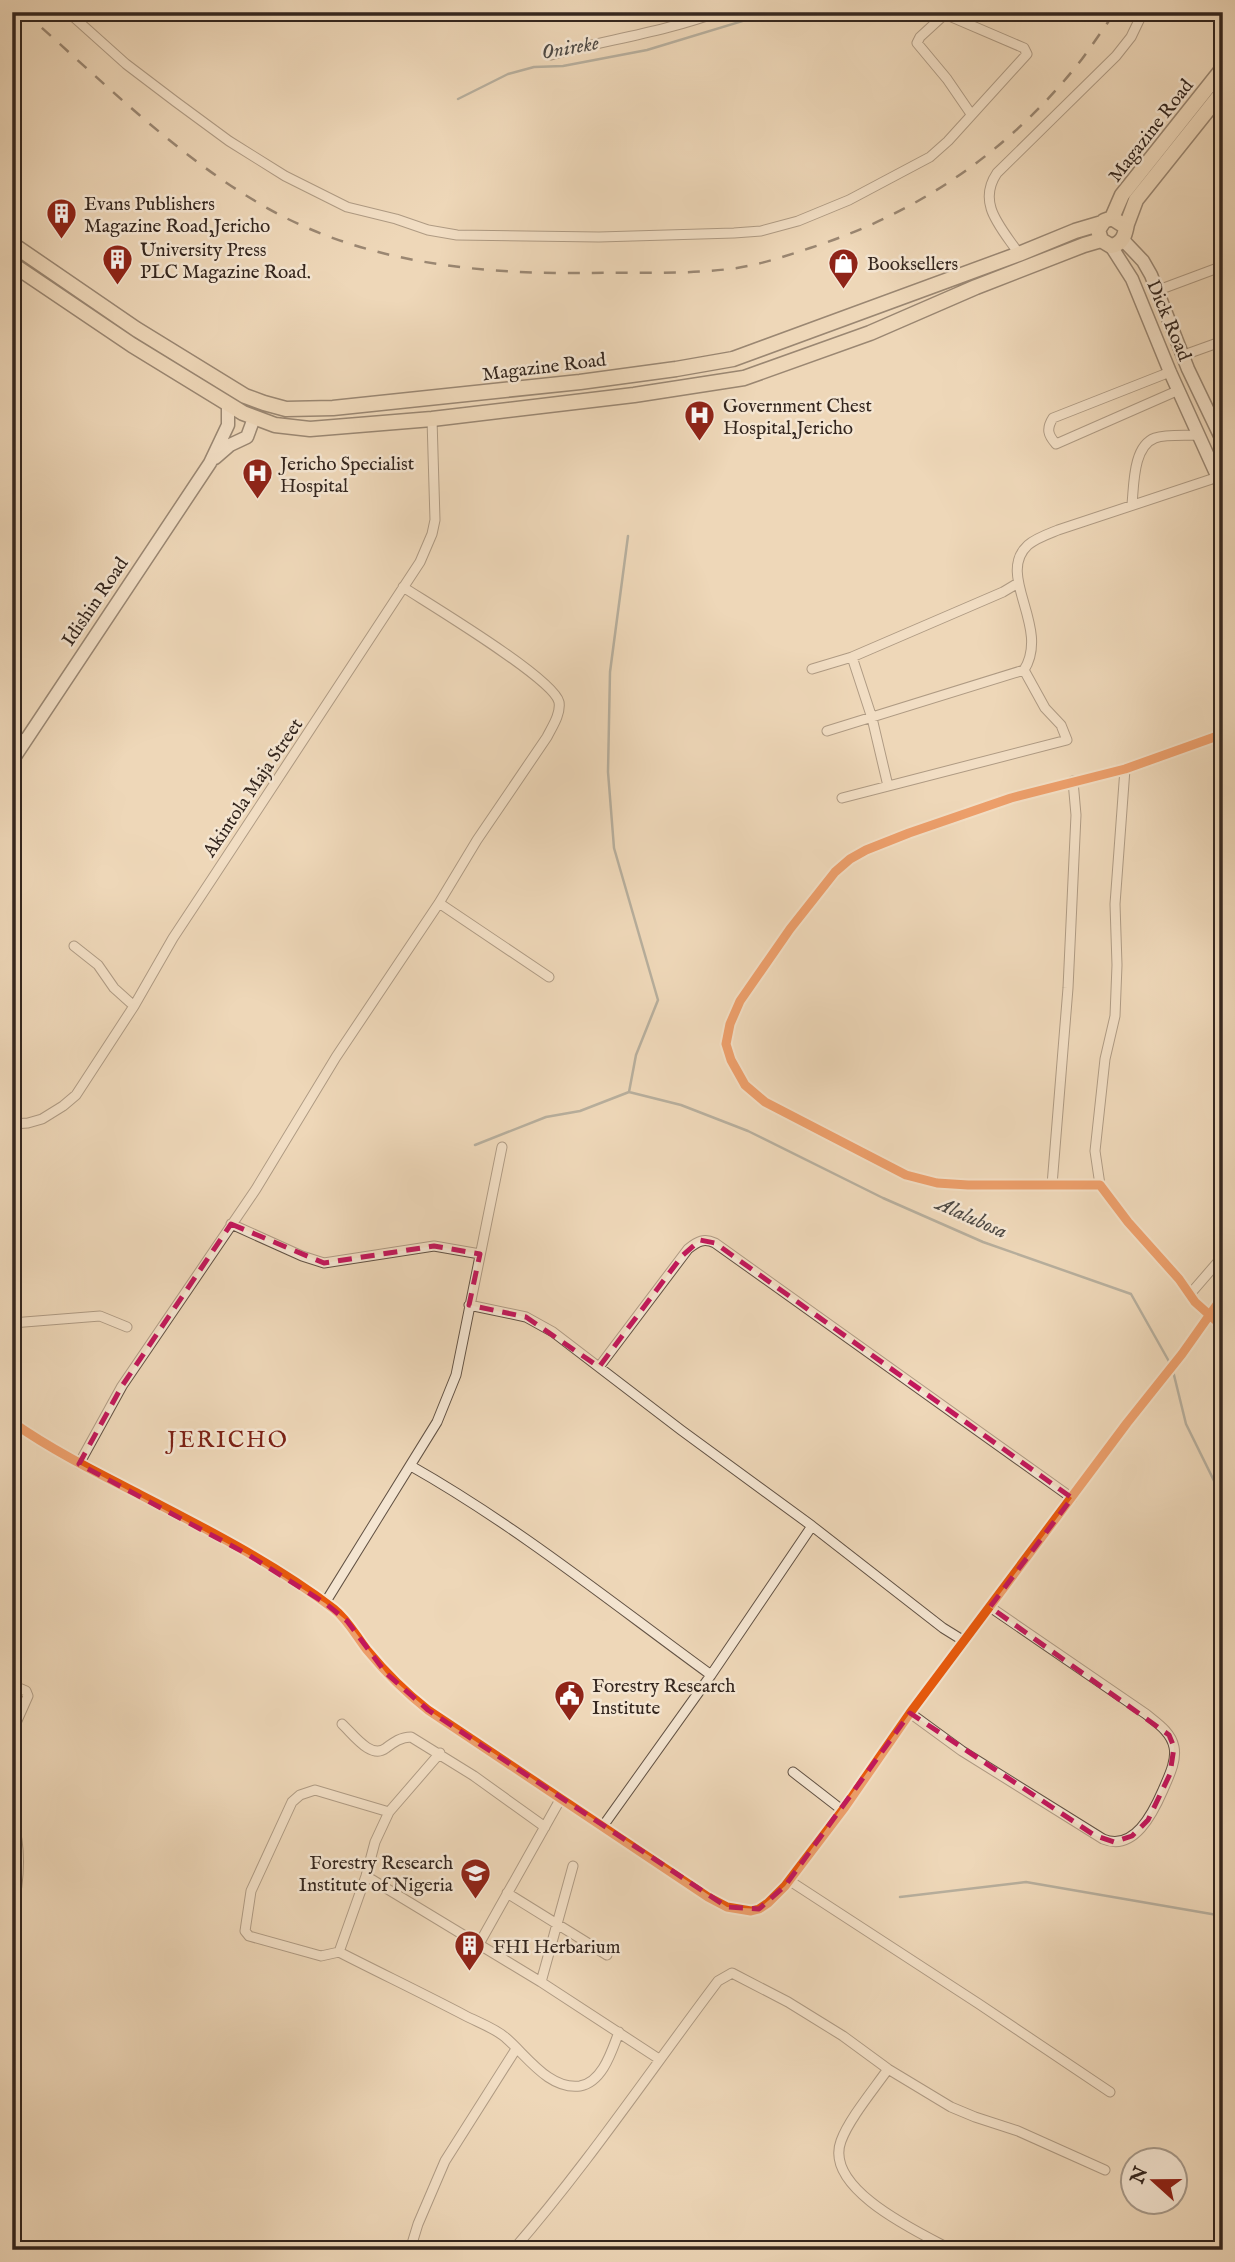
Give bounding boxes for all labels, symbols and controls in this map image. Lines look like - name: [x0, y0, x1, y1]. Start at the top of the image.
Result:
- water label: Onireke: [539, 30, 601, 67]
- street label: Magazine Road: [1104, 74, 1200, 188]
- place label: Evans Publishers Magazine Road,Jericho: [84, 193, 270, 239]
- building icon: Evans Publishers Magazine Road,Jericho: [44, 197, 78, 241]
- place label: University Press PLC Magazine Road.: [140, 239, 311, 285]
- building icon: University Press PLC Magazine Road.: [100, 243, 134, 287]
- shop icon: Booksellers: [827, 246, 861, 290]
- place label: Booksellers: [867, 253, 958, 277]
- street label: Dick Road: [1140, 277, 1196, 366]
- street label: Magazine Road: [481, 348, 608, 387]
- place label: Government Chest Hospital,Jericho: [723, 395, 872, 441]
- hospital icon: Government Chest Hospital,Jericho: [683, 399, 717, 443]
- place label: Jericho Specialist Hospital: [278, 453, 415, 499]
- hospital icon: Jericho Specialist Hospital: [240, 457, 274, 501]
- street label: Idishin Road: [57, 552, 135, 651]
- street label: Akintola Maja Street: [198, 714, 309, 863]
- water label: Alalubosa: [930, 1190, 1011, 1246]
- district label: JERICHO: [164, 1426, 289, 1455]
- place label: Forestry Research Institute: [592, 1675, 735, 1721]
- public building icon: Forestry Research Institute: [552, 1679, 586, 1723]
- place label: Forestry Research Institute of Nigeria: [299, 1852, 454, 1898]
- school or university icon: Forestry Research Institute of Nigeria: [459, 1856, 493, 1900]
- building icon: FHI Herbarium: [453, 1929, 487, 1973]
- place label: FHI Herbarium: [493, 1936, 621, 1960]
- north arrow: [1120, 2146, 1190, 2216]
- text: N: [1125, 2163, 1154, 2189]

